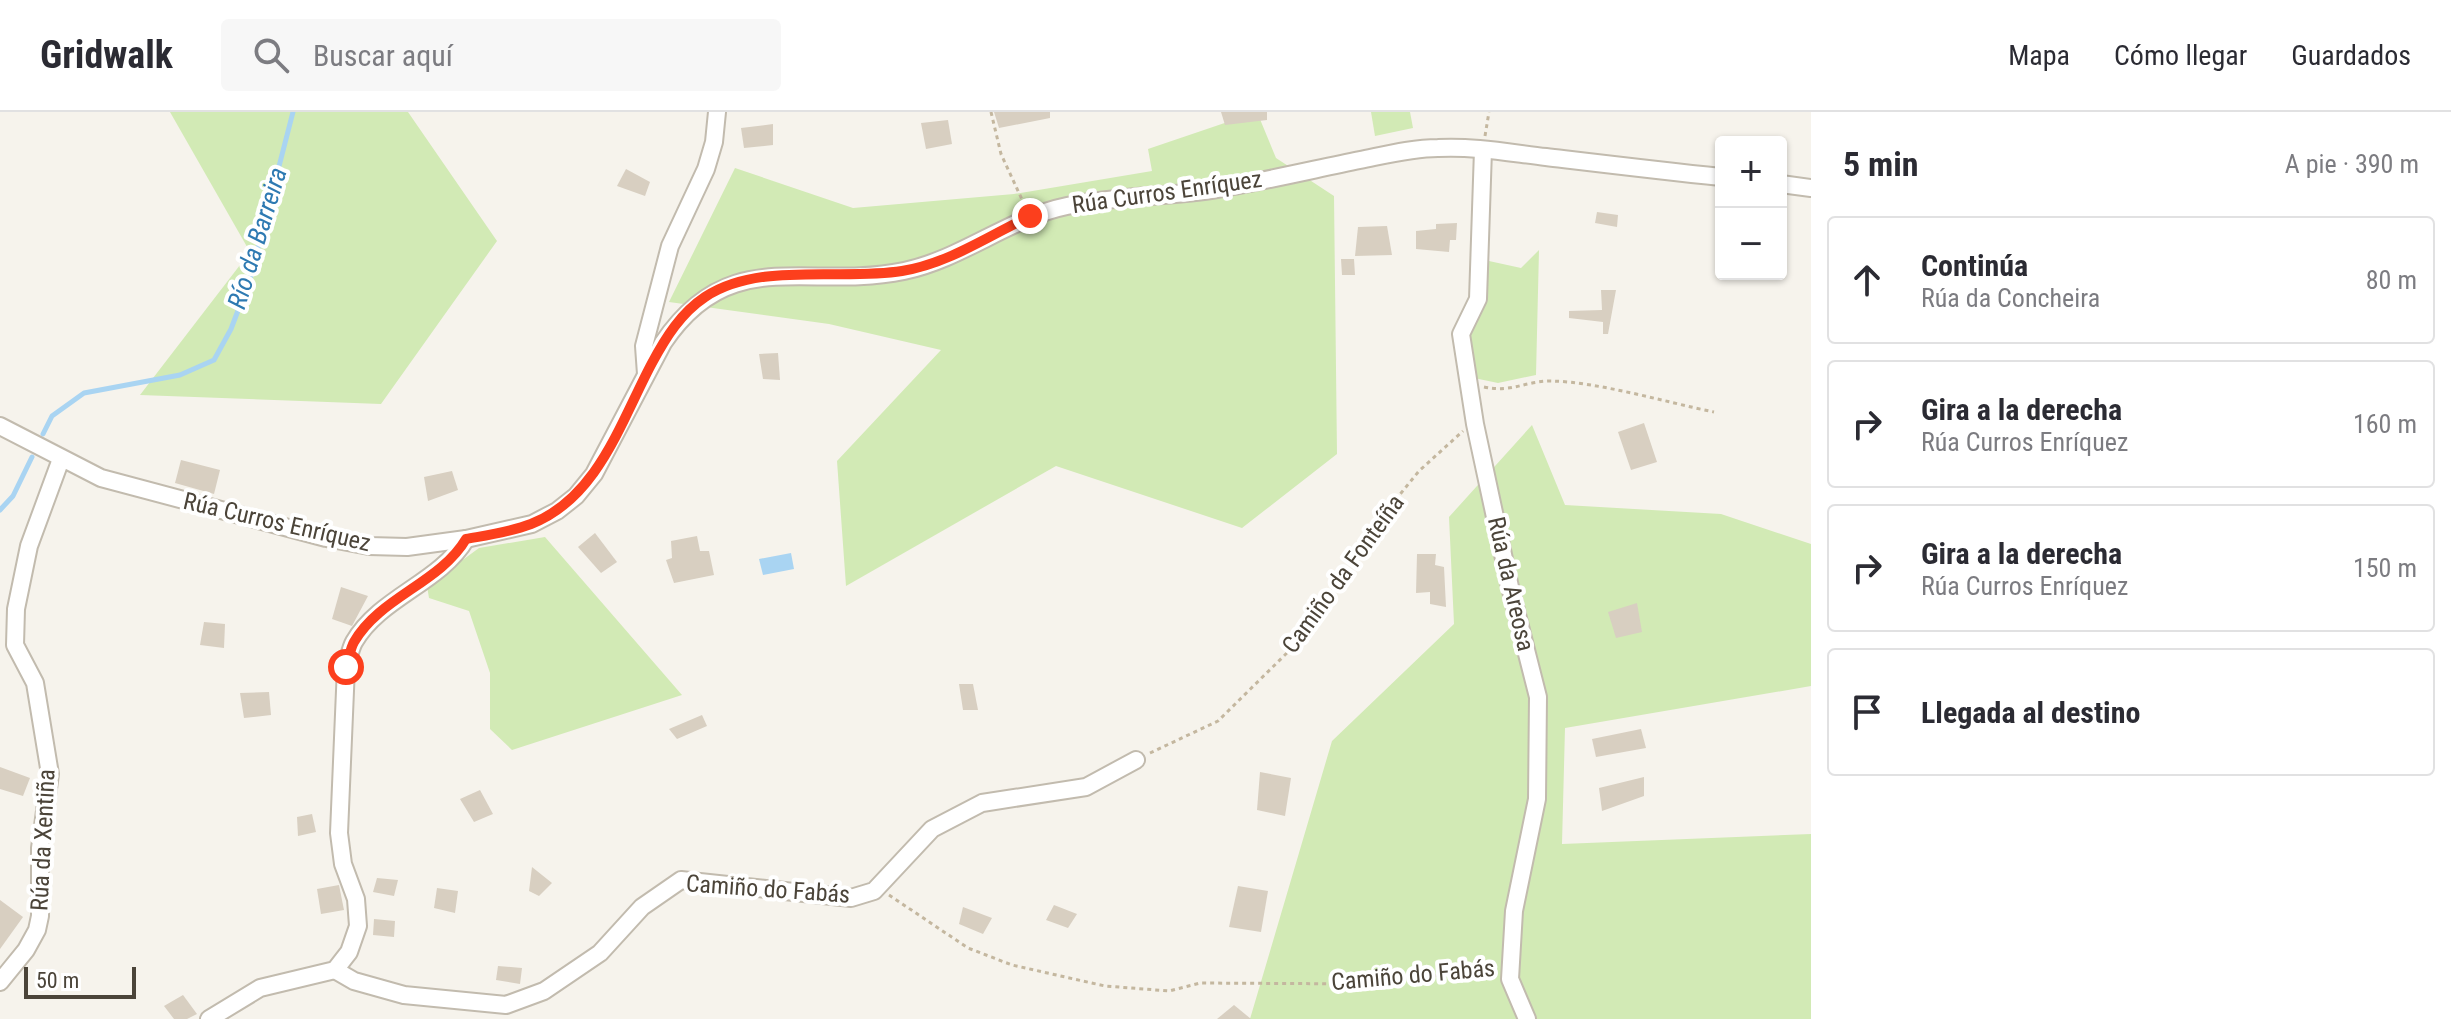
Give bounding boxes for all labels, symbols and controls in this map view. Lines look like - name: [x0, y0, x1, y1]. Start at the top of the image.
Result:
- search box: [221, 19, 781, 91]
- text: Gridwalk: [40, 33, 173, 77]
- icon: search: [249, 33, 293, 77]
- text: Buscar aquí: [313, 38, 453, 73]
- text: Mapa: [2008, 39, 2070, 72]
- text: Cómo llegar: [2114, 39, 2247, 72]
- text: Guardados: [2291, 39, 2411, 72]
- map controls: [1715, 136, 1787, 280]
- button: +: [1715, 136, 1787, 208]
- text: 5 min: [1843, 144, 1919, 184]
- text: A pie · 390 m: [2285, 149, 2419, 179]
- water label: Río da Barreira: [221, 164, 293, 312]
- street label: Rúa Curros Enríquez: [1070, 165, 1264, 219]
- route end: [1012, 198, 1048, 234]
- button: −: [1715, 208, 1787, 280]
- text: Continúa: [1921, 248, 2028, 283]
- icon: ahead: [1845, 258, 1889, 302]
- text: 80 m: [2366, 265, 2417, 295]
- text: Rúa da Concheira: [1921, 283, 2100, 313]
- text: Gira a la derecha: [1921, 392, 2122, 427]
- icon: right: [1845, 402, 1889, 446]
- text: 160 m: [2353, 409, 2417, 439]
- text: Rúa Curros Enríquez: [1921, 427, 2128, 457]
- street label: Rúa Curros Enríquez: [181, 487, 373, 557]
- street label: Camiño da Fonteíña: [1276, 489, 1410, 659]
- street label: Rúa da Areosa: [1482, 514, 1540, 654]
- text: Gira a la derecha: [1921, 536, 2122, 571]
- icon: right: [1845, 546, 1889, 590]
- text: 150 m: [2353, 553, 2417, 583]
- text: Rúa Curros Enríquez: [1921, 571, 2128, 601]
- route start: [328, 649, 364, 685]
- icon: arrive: [1845, 690, 1889, 734]
- text: Llegada al destino: [1921, 695, 2140, 730]
- street label: Rúa da Xentiña: [25, 768, 61, 912]
- street label: Camiño do Fabás: [685, 869, 851, 909]
- street label: Camiño do Fabás: [1330, 954, 1496, 996]
- scale bar: [24, 963, 136, 999]
- text: 50 m: [36, 968, 79, 993]

